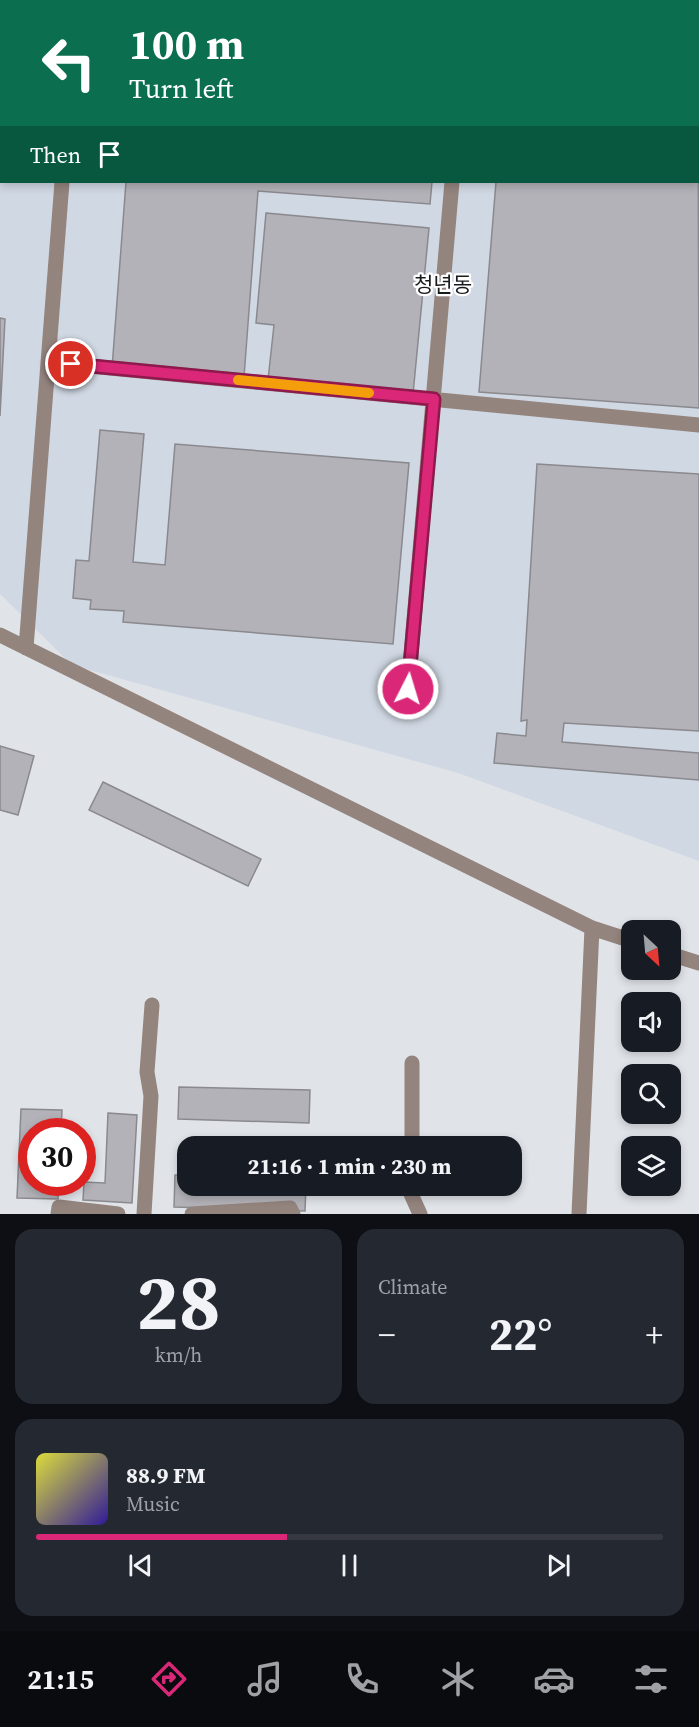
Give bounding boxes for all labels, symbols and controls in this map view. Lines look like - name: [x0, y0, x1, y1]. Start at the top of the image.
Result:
- text: 100 m: [129, 15, 244, 73]
- icon: left: [30, 24, 108, 102]
- text: Turn left: [129, 70, 233, 107]
- icon: arrive: [93, 138, 126, 171]
- text: Then: [30, 140, 81, 170]
- district label: 청년동: [414, 270, 472, 299]
- pin: [45, 338, 96, 389]
- icon: arrive: [54, 347, 87, 380]
- position arrow: [376, 657, 440, 721]
- north arrow: [621, 920, 681, 980]
- map controls: [621, 920, 681, 1196]
- button: sound: [621, 992, 681, 1052]
- button: search: [621, 1064, 681, 1124]
- speed limit sign: 30: [18, 1118, 96, 1196]
- button: layers: [621, 1136, 681, 1196]
- text: 21:16 · 1 min · 230 m: [248, 1151, 451, 1181]
- text: 28: [136, 1248, 221, 1355]
- text: Climate: [378, 1273, 447, 1301]
- text: 22°: [489, 1303, 552, 1365]
- text: −: [378, 1312, 396, 1357]
- text: +: [645, 1312, 663, 1357]
- text: km/h: [155, 1341, 202, 1369]
- text: 88.9 FM: [126, 1460, 205, 1490]
- text: Music: [126, 1490, 180, 1518]
- icon: previous: [124, 1549, 157, 1582]
- icon: pause: [333, 1549, 366, 1582]
- icon: next: [542, 1549, 575, 1582]
- icon: directions: [148, 1658, 190, 1700]
- icon: music: [244, 1658, 286, 1700]
- icon: phone: [341, 1658, 383, 1700]
- icon: climate: [437, 1658, 479, 1700]
- icon: car: [533, 1658, 575, 1700]
- icon: filters: [630, 1658, 672, 1700]
- text: 21:15: [27, 1661, 94, 1698]

